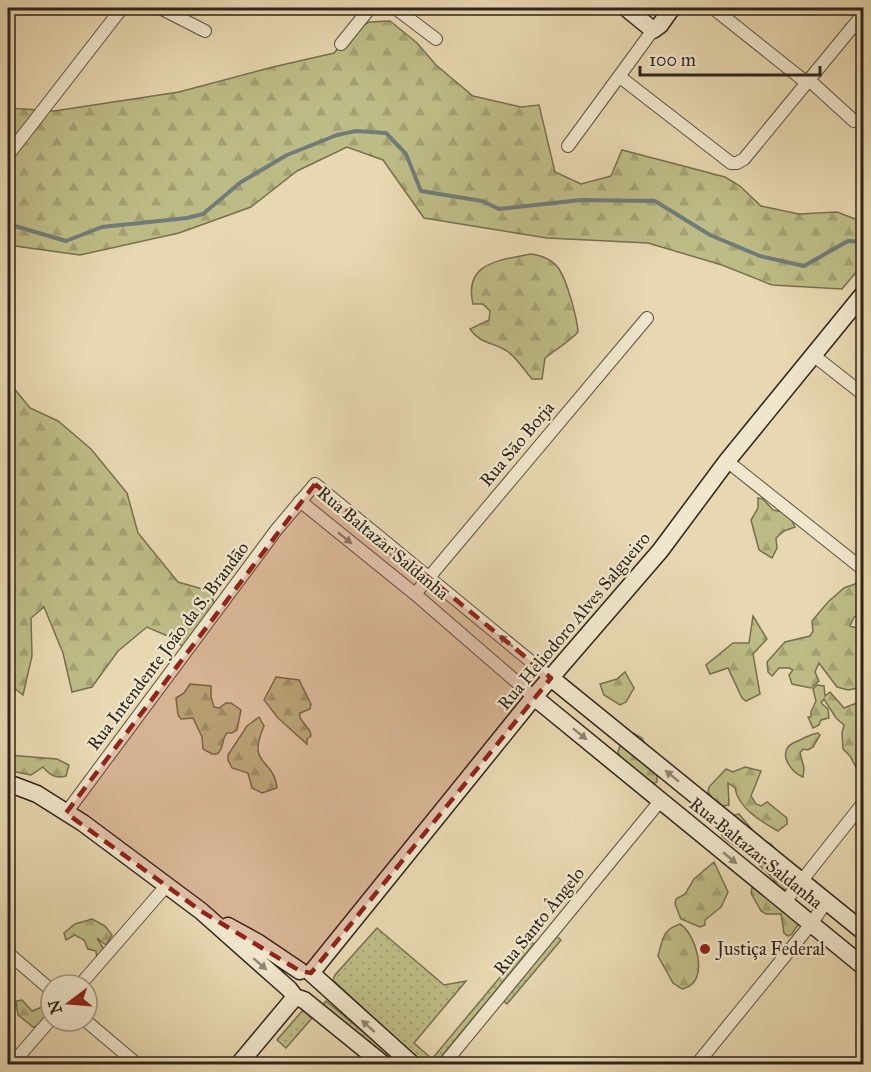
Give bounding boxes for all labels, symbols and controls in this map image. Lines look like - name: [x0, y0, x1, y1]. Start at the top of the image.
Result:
- scale bar: [640, 39, 820, 77]
- text: 100 m: [649, 49, 696, 71]
- street label: Rua São Borja: [475, 397, 559, 491]
- street label: Rua Baltazar Saldanha: [313, 481, 454, 605]
- street label: Rua Heliodoro Alves Salgueiro: [493, 527, 656, 715]
- one-way arrow: [338, 531, 353, 544]
- street label: Rua Intendente João da S. Brandão: [82, 537, 254, 755]
- one-way arrow: [498, 636, 513, 648]
- one-way arrow: [572, 728, 588, 741]
- one-way arrow: [664, 770, 679, 782]
- street label: Rua Baltazar Saldanha: [685, 792, 827, 914]
- one-way arrow: [723, 851, 738, 864]
- street label: Rua Santo Ângelo: [488, 862, 590, 980]
- place label: Justiça Federal: [715, 938, 825, 961]
- marker: Justiça Federal: [698, 942, 712, 956]
- one-way arrow: [253, 957, 268, 971]
- north arrow: [39, 973, 99, 1033]
- text: N: [44, 997, 66, 1016]
- one-way arrow: [361, 1019, 376, 1033]

